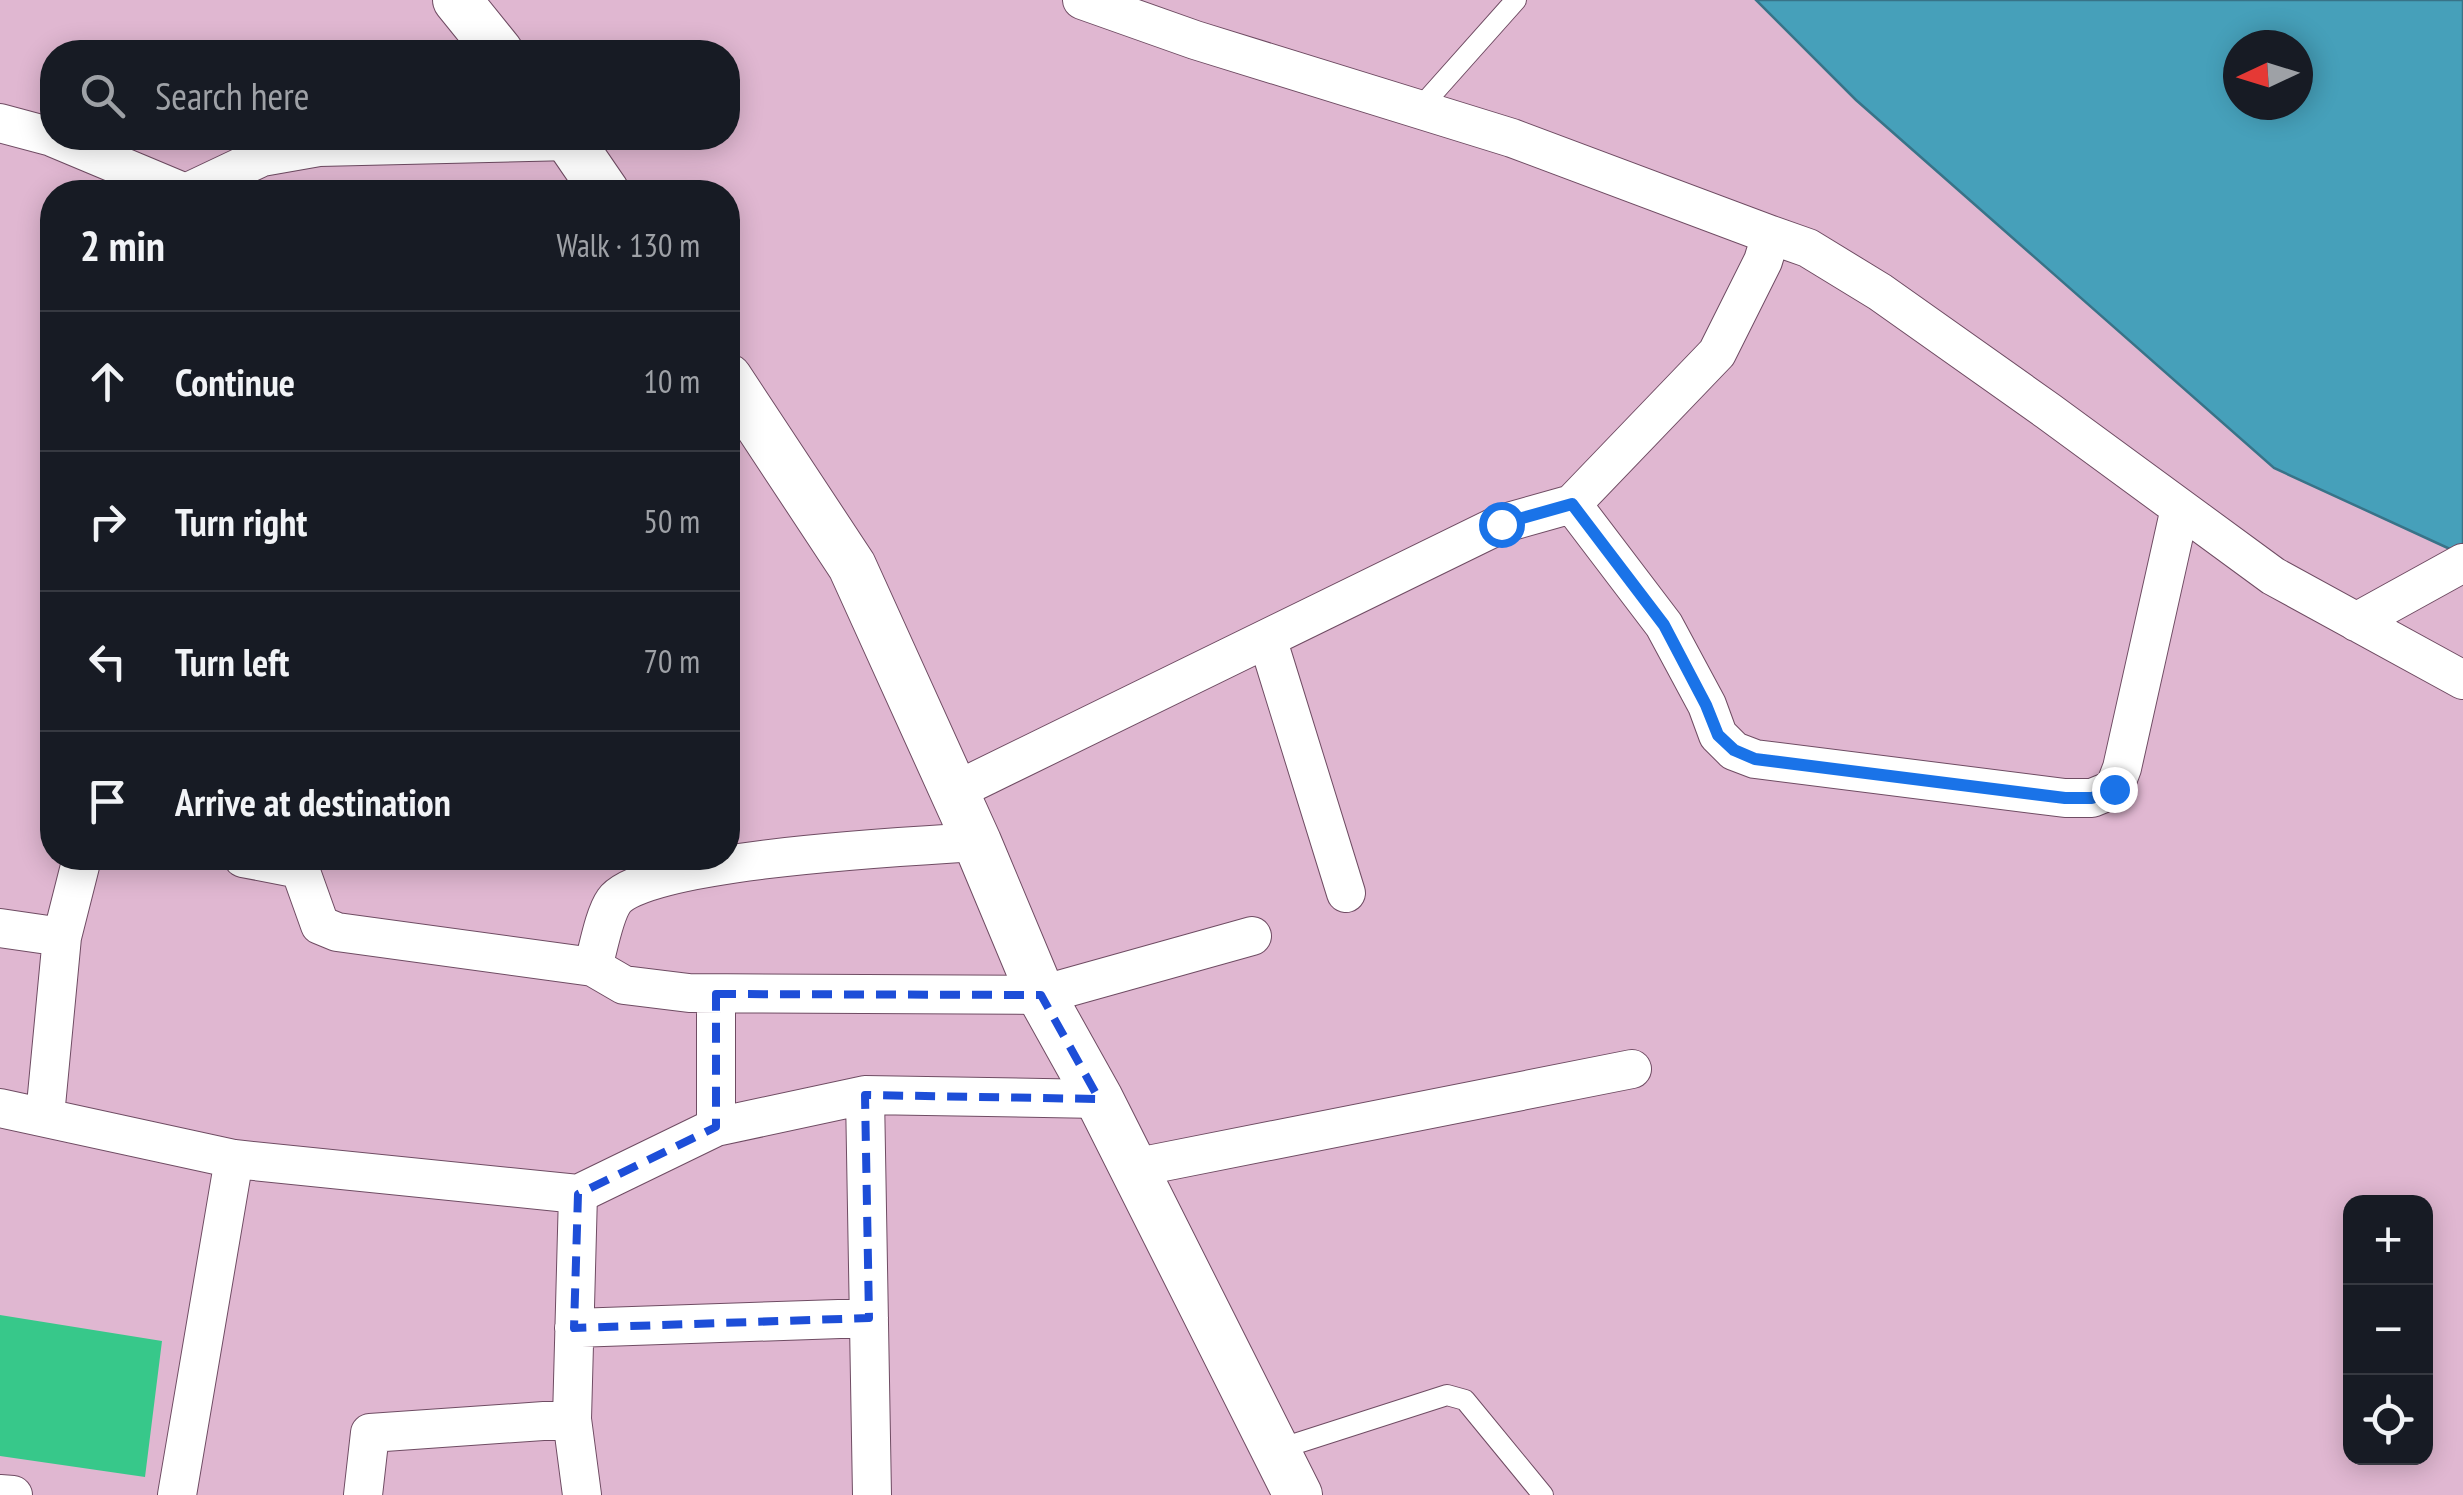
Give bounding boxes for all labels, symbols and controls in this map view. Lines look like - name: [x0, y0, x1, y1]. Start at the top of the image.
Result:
- north arrow: [2223, 30, 2313, 120]
- search box: [40, 40, 740, 150]
- icon: search: [75, 68, 130, 123]
- text: Search here: [155, 71, 309, 120]
- text: 2 min: [80, 218, 165, 273]
- text: Walk · 130 m: [556, 224, 700, 266]
- icon: ahead: [80, 354, 135, 409]
- text: Continue: [175, 357, 295, 406]
- text: 10 m: [644, 360, 700, 402]
- icon: right: [80, 494, 135, 549]
- text: Turn right: [175, 497, 307, 546]
- text: 50 m: [644, 500, 700, 542]
- route start: [1479, 502, 1525, 548]
- icon: left: [80, 634, 135, 689]
- text: Turn left: [175, 637, 289, 686]
- text: 70 m: [644, 640, 700, 682]
- route end: [2092, 767, 2138, 813]
- icon: arrive: [80, 774, 135, 829]
- text: Arrive at destination: [175, 777, 451, 826]
- map controls: [2343, 1195, 2433, 1465]
- button: +: [2343, 1195, 2433, 1285]
- button: −: [2343, 1285, 2433, 1375]
- button: locate: [2343, 1375, 2433, 1465]

